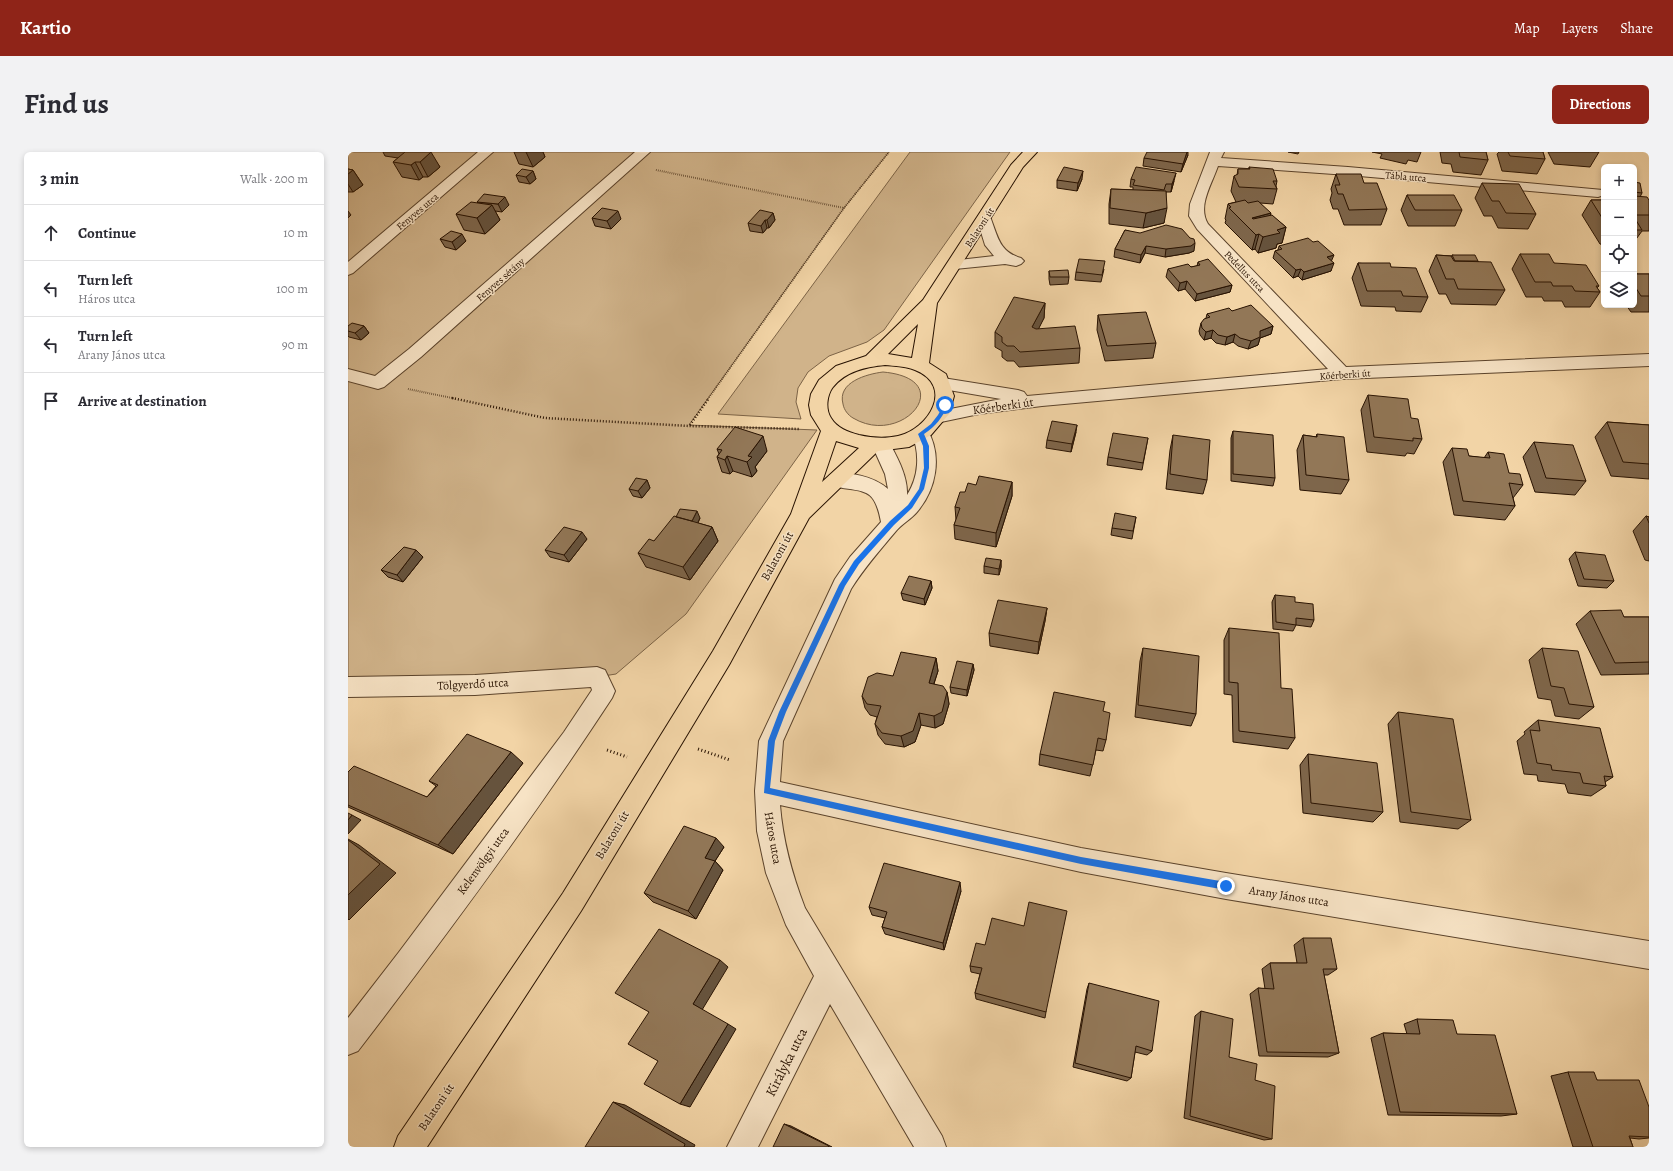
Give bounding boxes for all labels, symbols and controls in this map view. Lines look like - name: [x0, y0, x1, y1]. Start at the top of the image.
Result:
- text: Kartio: [20, 15, 71, 41]
- text: Map: [1514, 19, 1540, 38]
- text: Layers: [1562, 19, 1598, 38]
- text: Share: [1620, 19, 1653, 38]
- text: Find us: [24, 85, 109, 123]
- button: Directions: [1552, 85, 1649, 124]
- map controls: [1601, 164, 1637, 308]
- button: +: [1601, 164, 1637, 200]
- text: 3 min: [40, 167, 79, 190]
- street label: Tábla utca: [1385, 168, 1427, 185]
- text: Walk · 200 m: [240, 170, 308, 187]
- street label: Fenyves utca: [394, 190, 441, 233]
- button: −: [1601, 200, 1637, 236]
- street label: Balatoni út: [962, 204, 998, 250]
- icon: ahead: [40, 222, 62, 244]
- text: Continue: [78, 223, 136, 243]
- text: 10 m: [283, 224, 308, 241]
- button: locate: [1601, 236, 1637, 272]
- street label: Pedellus utca: [1221, 248, 1268, 295]
- street label: Fenyves sétány: [473, 254, 528, 304]
- text: Turn left: [78, 270, 133, 290]
- button: layers: [1601, 272, 1637, 308]
- icon: left: [40, 278, 62, 300]
- text: 100 m: [276, 280, 308, 297]
- text: Háros utca: [78, 290, 136, 307]
- text: Turn left: [78, 326, 133, 346]
- icon: left: [40, 334, 62, 356]
- text: 90 m: [282, 336, 308, 353]
- text: Arany János utca: [78, 346, 166, 363]
- street label: Kőérberki út: [1319, 366, 1372, 383]
- icon: arrive: [40, 390, 62, 412]
- text: Arrive at destination: [78, 391, 207, 411]
- street label: Kőérberki út: [971, 394, 1035, 418]
- route start: [936, 396, 954, 414]
- street label: Balatoni út: [757, 528, 797, 584]
- street label: Tölgyerdő utca: [437, 674, 510, 694]
- street label: Balatoni út: [591, 808, 633, 862]
- street label: Háros utca: [761, 810, 786, 866]
- street label: Kelenvölgyi utca: [453, 824, 513, 898]
- route end: [1217, 877, 1235, 895]
- street label: Arany János utca: [1247, 882, 1331, 910]
- street label: Királyka utca: [761, 1024, 812, 1100]
- street label: Balatoni út: [414, 1080, 458, 1134]

